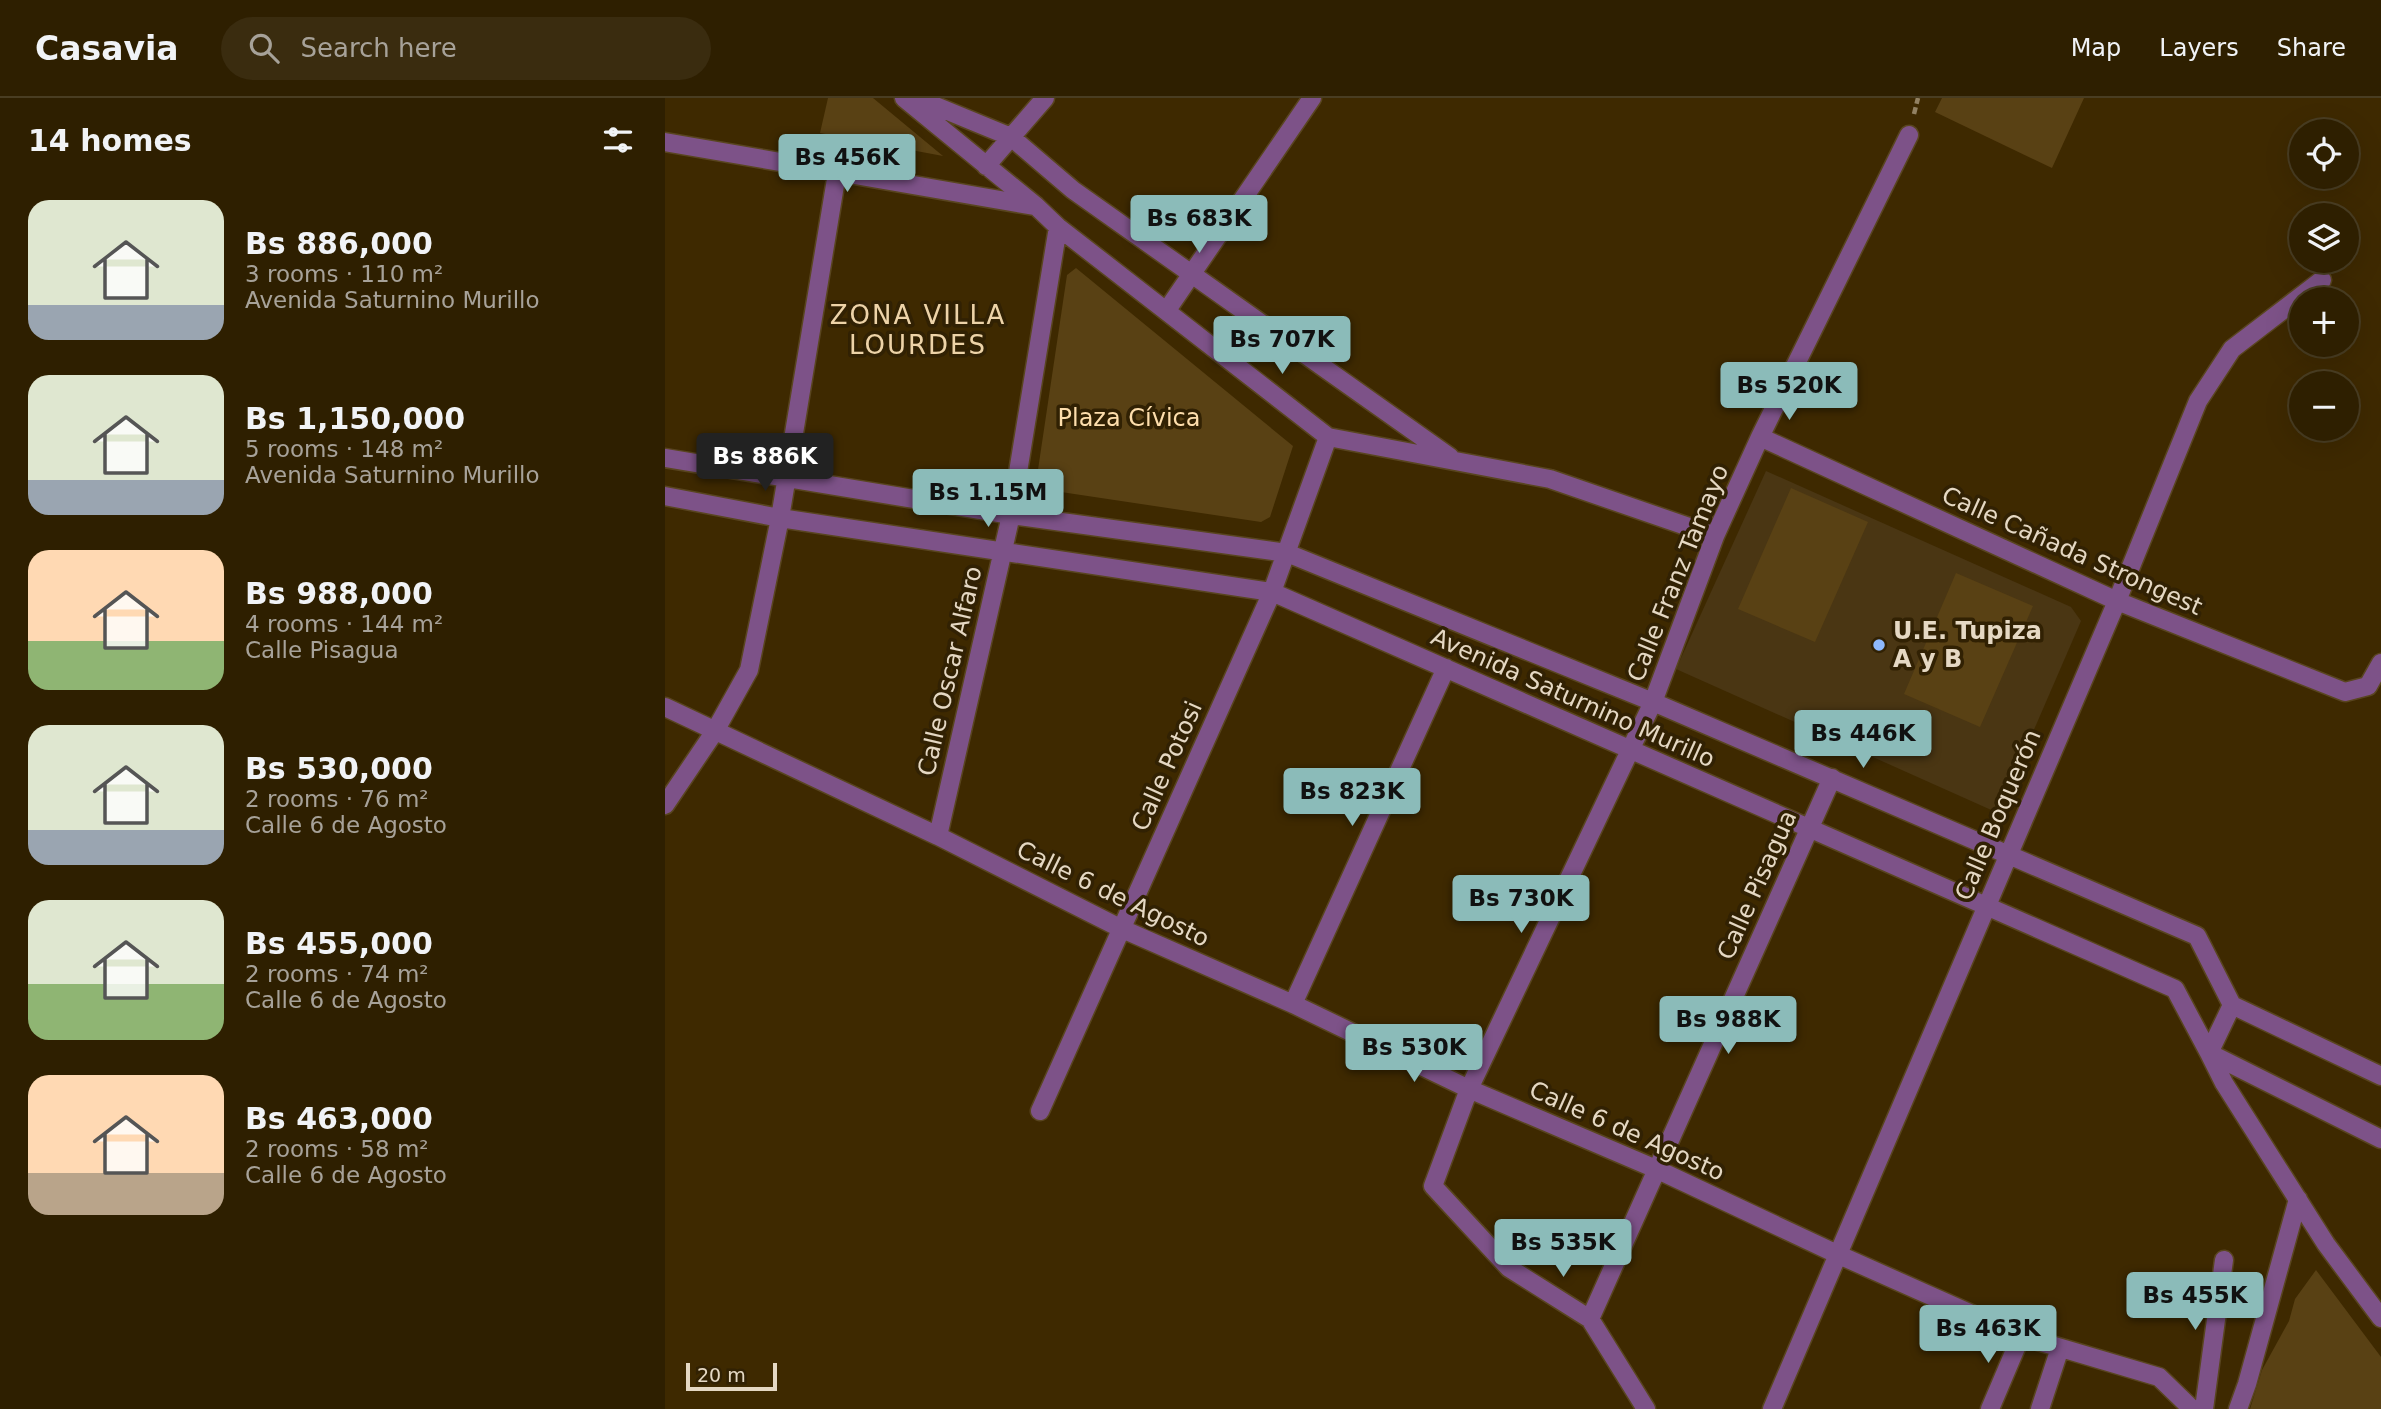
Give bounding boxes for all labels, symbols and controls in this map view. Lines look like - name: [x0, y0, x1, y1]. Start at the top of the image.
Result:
- search box: [221, 17, 711, 80]
- text: Casavia: [35, 29, 179, 68]
- icon: search: [245, 29, 283, 67]
- text: Search here: [301, 33, 457, 63]
- text: Map: [2071, 34, 2121, 62]
- text: Layers: [2159, 34, 2239, 62]
- text: Share: [2277, 34, 2346, 62]
- map controls: [2289, 119, 2359, 441]
- button: locate: [2289, 119, 2359, 189]
- icon: filters: [599, 121, 637, 159]
- text: 14 homes: [28, 123, 192, 158]
- pin: Bs 456K: [782, 134, 912, 194]
- text: Bs 456K: [794, 144, 900, 170]
- pin: Bs 683K: [1134, 195, 1264, 255]
- button: layers: [2289, 203, 2359, 273]
- text: Bs 683K: [1146, 205, 1252, 231]
- text: Bs 886,000: [245, 226, 433, 261]
- icon: home: [84, 228, 168, 312]
- text: 3 rooms · 110 m²: [245, 261, 443, 287]
- text: Avenida Saturnino Murillo: [245, 287, 540, 313]
- button: +: [2289, 287, 2359, 357]
- district label: ZONA VILLA LOURDES: [830, 300, 1006, 360]
- pin: Bs 707K: [1217, 316, 1347, 376]
- text: Bs 707K: [1229, 326, 1335, 352]
- pin: Bs 520K: [1724, 362, 1854, 422]
- button: −: [2289, 371, 2359, 441]
- text: Bs 520K: [1736, 372, 1842, 398]
- text: Bs 1,150,000: [245, 401, 465, 436]
- icon: home: [84, 403, 168, 487]
- park label: Plaza Cívica: [1058, 404, 1200, 432]
- pin: Bs 886K: [700, 434, 830, 493]
- text: 5 rooms · 148 m²: [245, 436, 443, 462]
- text: Bs 886K: [712, 443, 818, 469]
- street label: Calle Franz Tamayo: [1622, 460, 1734, 686]
- text: Avenida Saturnino Murillo: [245, 462, 540, 488]
- pin: Bs 1.15M: [916, 470, 1060, 529]
- text: Bs 1.15M: [929, 479, 1047, 505]
- street label: Calle Cañada Strongest: [1938, 481, 2206, 621]
- street label: Calle Oscar Alfaro: [912, 563, 988, 779]
- text: Bs 988,000: [245, 576, 433, 611]
- icon: home: [84, 578, 168, 662]
- text: 4 rooms · 144 m²: [245, 611, 443, 637]
- place label: U.E. Tupiza A y B: [1893, 617, 2042, 673]
- street label: Avenida Saturnino Murillo: [1427, 623, 1719, 773]
- text: Calle Pisagua: [245, 637, 399, 663]
- marker: U.E. Tupiza A y B: [1871, 637, 1887, 653]
- street label: Calle Potosi: [1126, 697, 1208, 835]
- pin: Bs 446K: [1798, 710, 1928, 770]
- text: Bs 446K: [1810, 720, 1916, 746]
- street label: Calle Boquerón: [1949, 725, 2047, 905]
- text: Bs 530,000: [245, 751, 433, 786]
- icon: home: [84, 753, 168, 837]
- pin: Bs 823K: [1287, 768, 1417, 828]
- text: Bs 823K: [1299, 778, 1405, 804]
- text: 2 rooms · 76 m²: [245, 786, 429, 812]
- street label: Calle Pisagua: [1712, 806, 1802, 964]
- text: Calle 6 de Agosto: [245, 812, 447, 838]
- street label: Calle 6 de Agosto: [1012, 835, 1214, 953]
- pin: Bs 730K: [1456, 876, 1586, 935]
- text: Bs 730K: [1468, 885, 1574, 911]
- text: Bs 455,000: [245, 926, 433, 961]
- icon: home: [84, 928, 168, 1012]
- text: 2 rooms · 74 m²: [245, 961, 429, 987]
- text: Calle 6 de Agosto: [245, 987, 447, 1013]
- pin: Bs 988K: [1663, 996, 1793, 1056]
- text: Bs 988K: [1675, 1006, 1781, 1032]
- pin: Bs 530K: [1349, 1024, 1479, 1084]
- text: Bs 530K: [1361, 1034, 1467, 1060]
- street label: Calle 6 de Agosto: [1525, 1075, 1729, 1187]
- text: Bs 463,000: [245, 1101, 433, 1136]
- icon: home: [84, 1103, 168, 1187]
- text: 2 rooms · 58 m²: [245, 1136, 429, 1162]
- text: Calle 6 de Agosto: [245, 1162, 447, 1188]
- pin: Bs 535K: [1498, 1220, 1628, 1279]
- text: Bs 535K: [1510, 1229, 1616, 1255]
- pin: Bs 455K: [2130, 1272, 2260, 1332]
- text: Bs 455K: [2142, 1282, 2248, 1308]
- pin: Bs 463K: [1923, 1306, 2053, 1365]
- text: Bs 463K: [1935, 1315, 2041, 1341]
- scale bar: [686, 1360, 777, 1392]
- text: 20 m: [697, 1364, 746, 1386]

